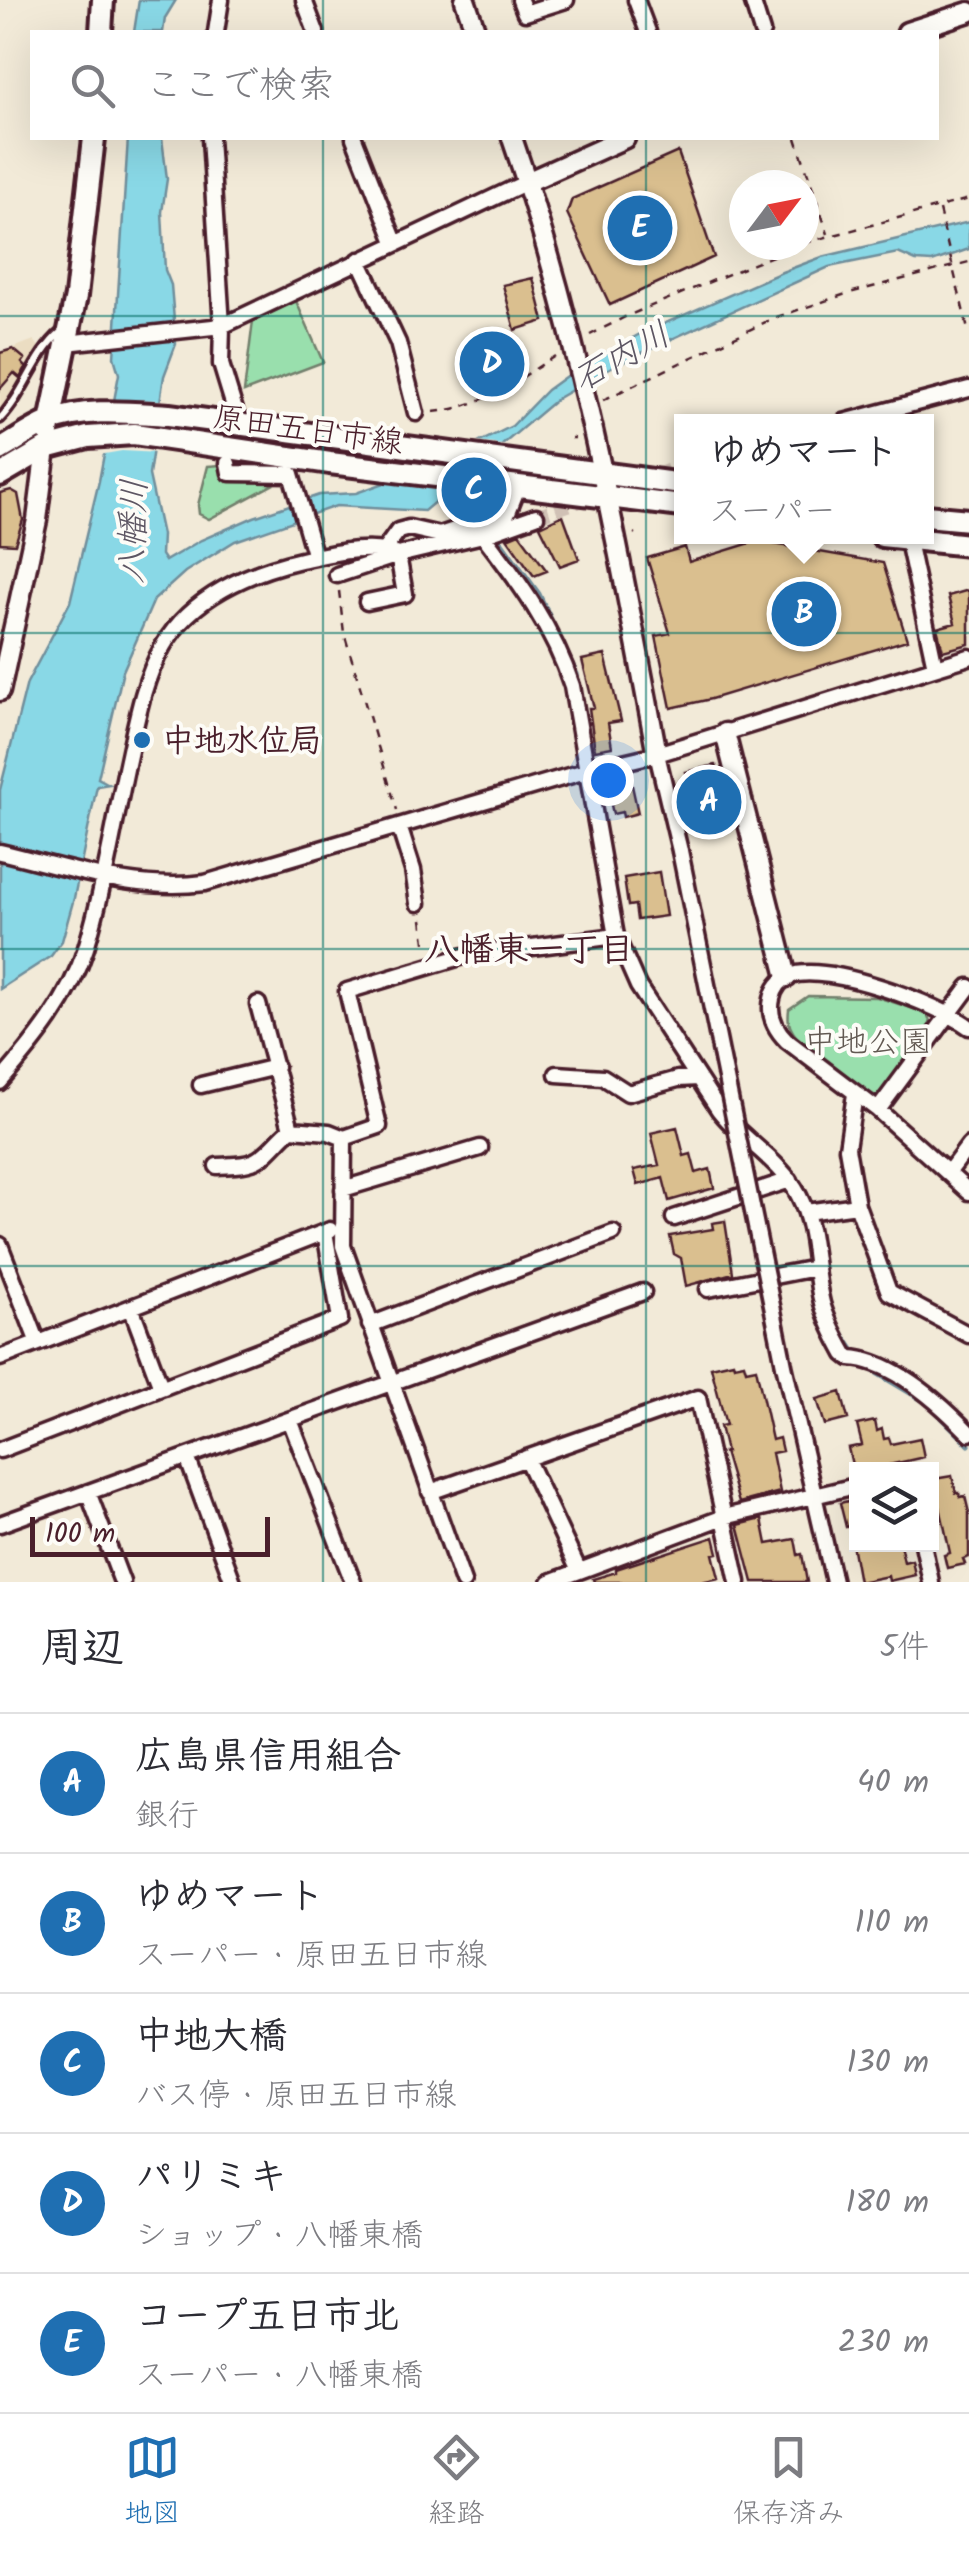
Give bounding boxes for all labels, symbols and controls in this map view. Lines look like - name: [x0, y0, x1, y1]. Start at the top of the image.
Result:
- search box: [30, 30, 939, 140]
- text: ここで検索: [145, 57, 335, 117]
- icon: search: [65, 58, 120, 113]
- north arrow: [729, 170, 819, 260]
- pin: E: [608, 190, 672, 266]
- water label: 石内川: [563, 309, 682, 409]
- pin: D: [460, 326, 524, 402]
- street label: 原田五日市線: [209, 393, 406, 470]
- popup: [674, 414, 934, 544]
- text: ゆめマート: [709, 424, 899, 484]
- pin: C: [442, 452, 506, 528]
- water label: 八幡川: [105, 478, 165, 585]
- text: スーパー: [709, 487, 836, 538]
- pin: B: [772, 576, 836, 652]
- place label: 中地水位局: [162, 717, 322, 768]
- marker: 中地水位局: [131, 729, 153, 751]
- your location: [583, 755, 634, 806]
- pin: A: [676, 764, 742, 840]
- district label: 八幡東一丁目: [424, 924, 634, 980]
- park label: 中地公園: [804, 1018, 932, 1069]
- map controls: [849, 1462, 939, 1552]
- button: layers: [849, 1462, 939, 1552]
- scale bar: [30, 1512, 270, 1556]
- text: 100 m: [45, 1512, 115, 1557]
- text: 周辺: [40, 1616, 124, 1683]
- text: 5件: [880, 1623, 929, 1674]
- text: 広島県信用組合: [135, 1728, 401, 1788]
- text: A: [62, 1758, 83, 1809]
- text: 40 m: [857, 1758, 929, 1809]
- text: 銀行: [135, 1791, 199, 1842]
- text: ゆめマート: [135, 1868, 325, 1928]
- text: B: [63, 1898, 82, 1949]
- text: 110 m: [855, 1898, 929, 1949]
- text: スーパー · 原田五日市線: [135, 1931, 487, 1982]
- text: 中地大橋: [135, 2008, 287, 2068]
- text: C: [63, 2038, 82, 2089]
- text: 130 m: [846, 2038, 929, 2089]
- text: バス停 · 原田五日市線: [135, 2071, 456, 2122]
- text: パリミキ: [135, 2148, 287, 2208]
- text: D: [62, 2178, 83, 2229]
- text: 180 m: [845, 2178, 929, 2229]
- text: ショップ · 八幡東橋: [135, 2211, 423, 2262]
- text: コープ五日市北: [135, 2288, 399, 2348]
- text: E: [64, 2318, 81, 2369]
- text: 230 m: [838, 2318, 929, 2369]
- text: スーパー · 八幡東橋: [135, 2351, 423, 2402]
- tab: 地図: [124, 2430, 180, 2537]
- tab: 経路: [428, 2430, 485, 2537]
- tab: 保存済み: [733, 2430, 845, 2537]

